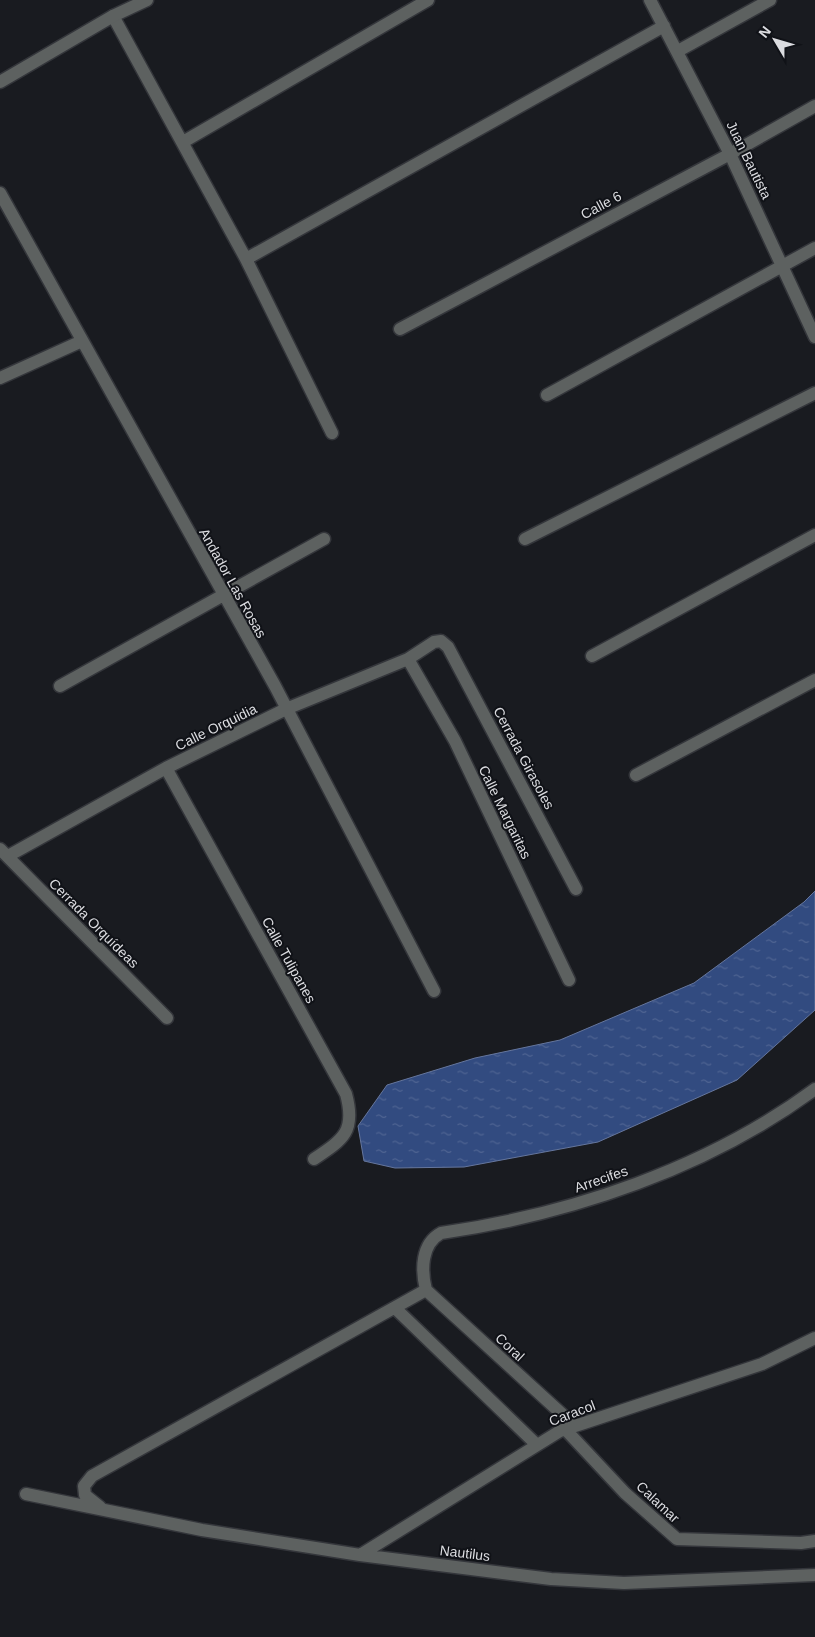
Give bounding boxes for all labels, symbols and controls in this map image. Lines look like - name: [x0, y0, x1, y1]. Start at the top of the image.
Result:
- north arrow: [750, 15, 800, 65]
- text: N: [755, 23, 774, 41]
- street label: Juan Bautista: [723, 118, 775, 202]
- street label: Calle 6: [578, 188, 624, 222]
- street label: Andador Las Rosas: [196, 525, 270, 641]
- street label: Calle Orquidia: [173, 700, 260, 754]
- street label: Cerrada Girasoles: [490, 704, 558, 812]
- street label: Calle Margaritas: [475, 763, 535, 861]
- street label: Cerrada Orquídeas: [46, 875, 142, 971]
- street label: Calle Tulipanes: [259, 914, 319, 1006]
- street label: Arrecifes: [572, 1162, 630, 1196]
- street label: Coral: [492, 1330, 528, 1364]
- street label: Caracol: [547, 1397, 597, 1429]
- street label: Calamar: [633, 1478, 683, 1526]
- street label: Nautilus: [439, 1542, 491, 1564]

